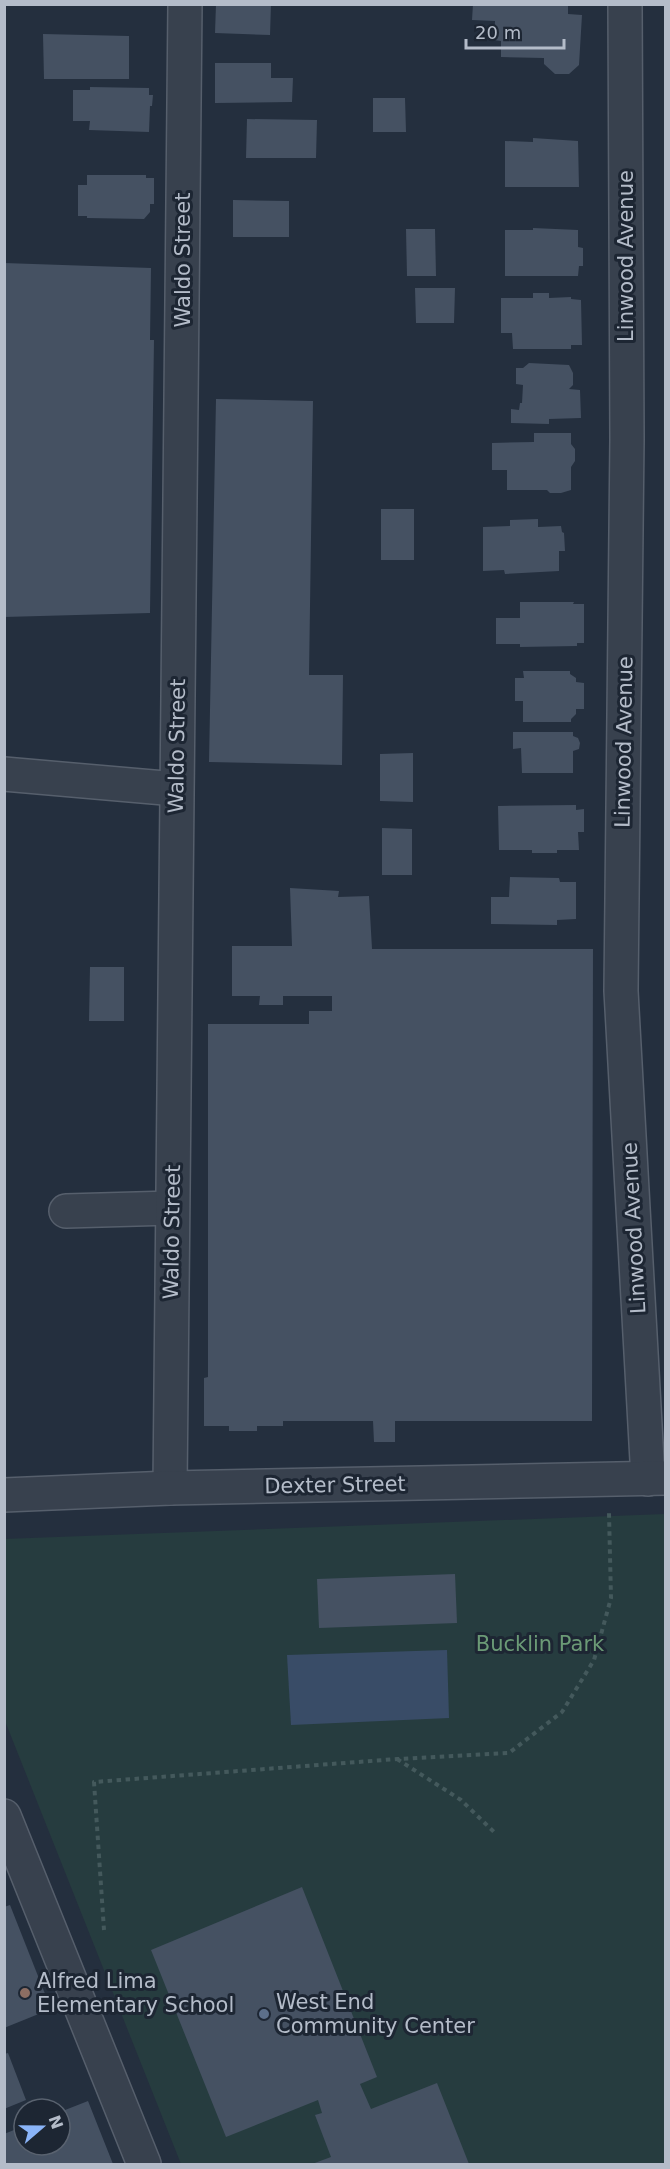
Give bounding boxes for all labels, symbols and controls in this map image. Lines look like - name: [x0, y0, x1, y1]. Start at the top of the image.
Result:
- scale bar: [466, 12, 564, 50]
- text: 20 m: [475, 22, 521, 43]
- street label: Linwood Avenue: [614, 170, 638, 342]
- street label: Waldo Street: [171, 193, 195, 327]
- street label: Linwood Avenue: [611, 656, 637, 828]
- street label: Waldo Street: [164, 678, 190, 814]
- street label: Linwood Avenue: [618, 1142, 650, 1314]
- street label: Waldo Street: [159, 1164, 185, 1300]
- street label: Dexter Street: [264, 1472, 406, 1498]
- park label: Bucklin Park: [476, 1632, 605, 1656]
- place label: Alfred Lima Elementary School: [37, 1969, 234, 2017]
- marker: Alfred Lima Elementary School: [18, 1986, 32, 2000]
- place label: West End Community Center: [276, 1990, 475, 2038]
- marker: West End Community Center: [257, 2007, 271, 2021]
- north arrow: [12, 2097, 72, 2157]
- text: N: [44, 2112, 67, 2132]

